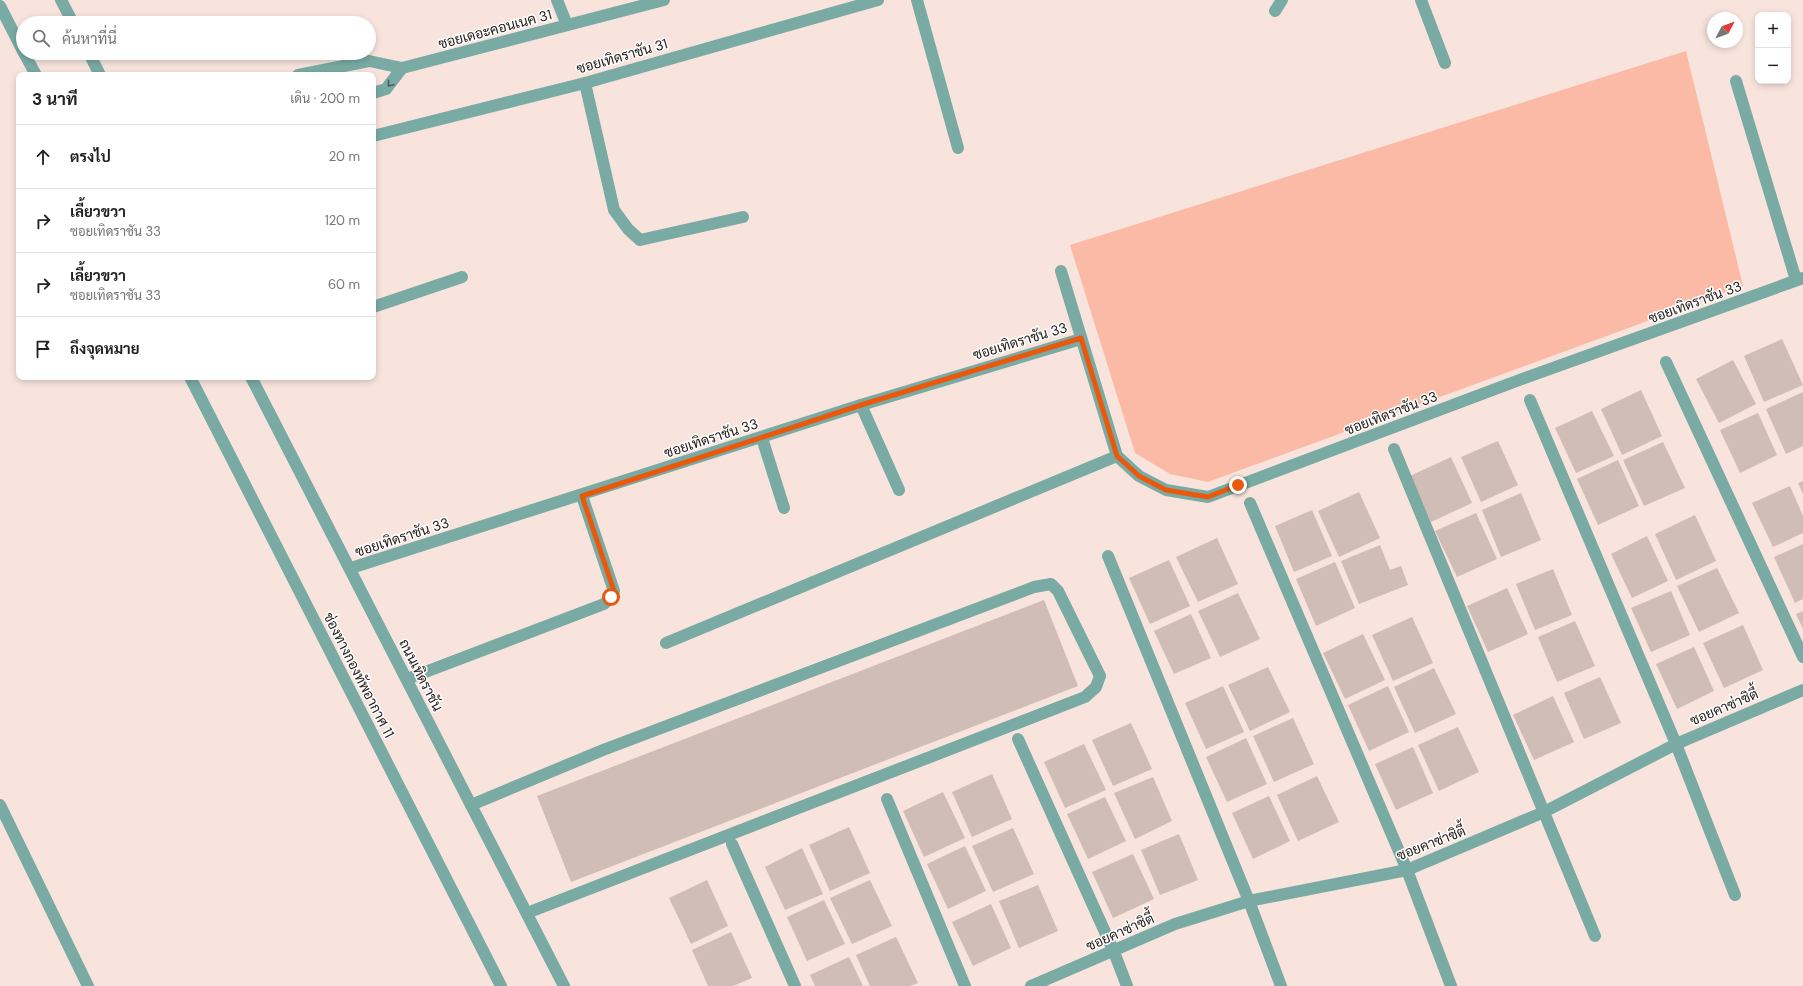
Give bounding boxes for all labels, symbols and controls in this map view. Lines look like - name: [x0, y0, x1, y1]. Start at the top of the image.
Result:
- street label: ซอยเดอะคอนเนค 31: [436, 5, 554, 53]
- north arrow: [1707, 12, 1743, 48]
- map controls: [1755, 12, 1791, 84]
- button: +: [1755, 12, 1791, 48]
- search box: [16, 16, 376, 60]
- icon: search: [30, 27, 52, 49]
- text: ค้นหาที่นี่: [62, 29, 117, 49]
- street label: ซอยเทิดราชัน 31: [574, 34, 670, 78]
- button: −: [1755, 48, 1791, 84]
- one-way arrow: [387, 79, 394, 86]
- text: 3 นาที: [32, 88, 78, 110]
- text: เดิน · 200 m: [290, 90, 360, 107]
- icon: ahead: [32, 146, 54, 168]
- text: ตรงไป: [70, 147, 111, 167]
- text: 20 m: [329, 148, 360, 165]
- text: เลี้ยวขวา: [70, 202, 126, 222]
- icon: right: [32, 210, 54, 232]
- text: 120 m: [325, 212, 360, 229]
- text: ซอยเทิดราชัน 33: [70, 223, 161, 240]
- text: เลี้ยวขวา: [70, 266, 126, 286]
- icon: right: [32, 274, 54, 296]
- text: 60 m: [328, 276, 360, 293]
- street label: ซอยเทิดราชัน 33: [1646, 277, 1744, 327]
- text: ซอยเทิดราชัน 33: [70, 287, 161, 304]
- street label: ซอยเทิดราชัน 33: [971, 318, 1069, 364]
- icon: arrive: [32, 338, 54, 360]
- text: ถึงจุดหมาย: [70, 339, 140, 359]
- street label: ซอยเทิดราชัน 33: [1342, 387, 1440, 439]
- street label: ซอยเทิดราชัน 33: [662, 414, 760, 462]
- route end: [1229, 476, 1247, 494]
- street label: ซอยเทิดราชัน 33: [353, 513, 451, 561]
- route start: [602, 588, 620, 606]
- street label: ช่องทางกองทัพอากาศ 11: [320, 609, 398, 741]
- street label: ถนนเทิดราชัน: [395, 636, 447, 714]
- street label: ซอยคาซ่าซิตี้: [1686, 681, 1762, 729]
- street label: ซอยคาซ่าซิตี้: [1393, 818, 1469, 864]
- street label: ซอยคาซ่าซิตี้: [1082, 906, 1158, 955]

